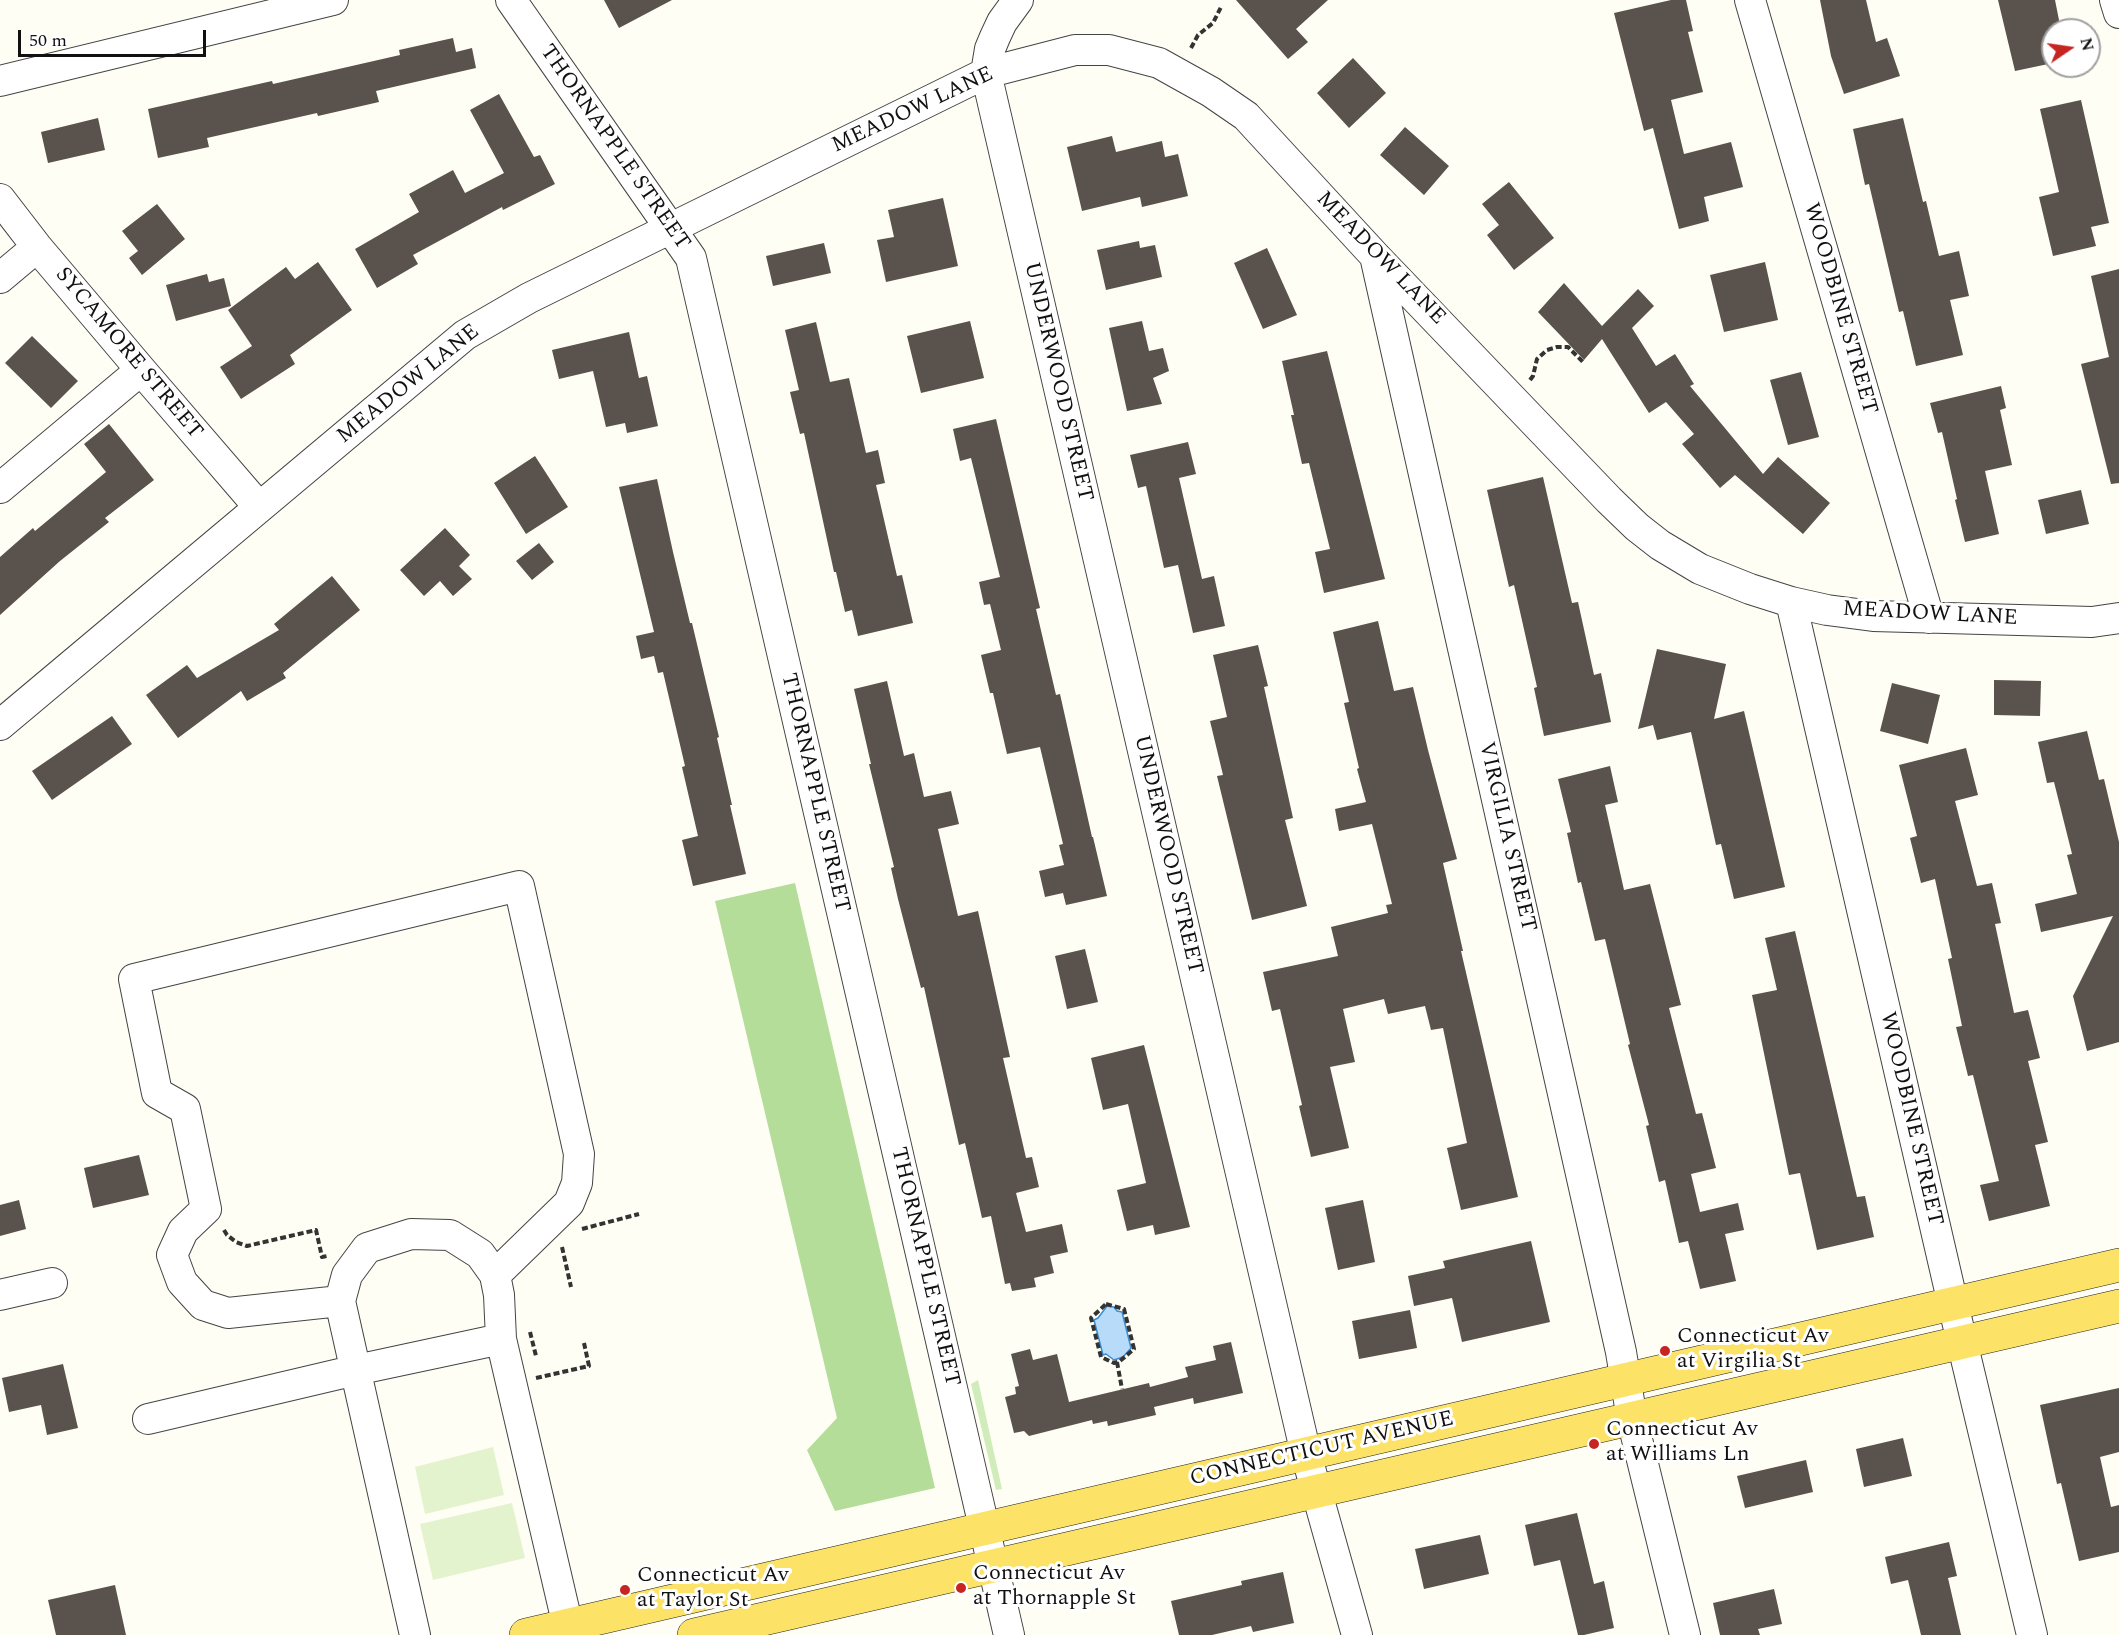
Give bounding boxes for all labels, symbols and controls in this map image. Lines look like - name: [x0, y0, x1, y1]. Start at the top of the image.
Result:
- scale bar: [21, 18, 208, 56]
- north arrow: [2041, 18, 2101, 78]
- text: 50 m: [29, 27, 67, 54]
- text: N: [2073, 35, 2100, 53]
- street label: THORNAPPLE STREET: [533, 40, 695, 256]
- street label: MEADOW LANE: [828, 62, 998, 160]
- street label: MEADOW LANE: [1310, 187, 1450, 331]
- street label: WOODBINE STREET: [1796, 200, 1882, 418]
- street label: UNDERWOOD STREET: [1017, 260, 1097, 504]
- street label: SYCAMORE STREET: [48, 263, 208, 445]
- street label: MEADOW LANE: [333, 320, 485, 450]
- street label: MEADOW LANE: [1842, 597, 2018, 633]
- street label: THORNAPPLE STREET: [774, 671, 854, 915]
- street label: UNDERWOOD STREET: [1127, 733, 1207, 977]
- street label: VIRGILIA STREET: [1471, 740, 1541, 934]
- street label: WOODBINE STREET: [1873, 1009, 1947, 1229]
- street label: THORNAPPLE STREET: [884, 1145, 964, 1389]
- place label: Connecticut Av at Virgilia St: [1677, 1325, 1829, 1376]
- marker: Connecticut Av at Virgilia St: [1658, 1344, 1672, 1358]
- street label: CONNECTICUT AVENUE: [1187, 1407, 1457, 1493]
- place label: Connecticut Av at Williams Ln: [1606, 1418, 1758, 1470]
- marker: Connecticut Av at Williams Ln: [1587, 1437, 1601, 1451]
- place label: Connecticut Av at Thornapple St: [973, 1562, 1136, 1614]
- place label: Connecticut Av at Taylor St: [637, 1564, 789, 1616]
- marker: Connecticut Av at Thornapple St: [954, 1581, 968, 1595]
- marker: Connecticut Av at Taylor St: [618, 1583, 632, 1597]

